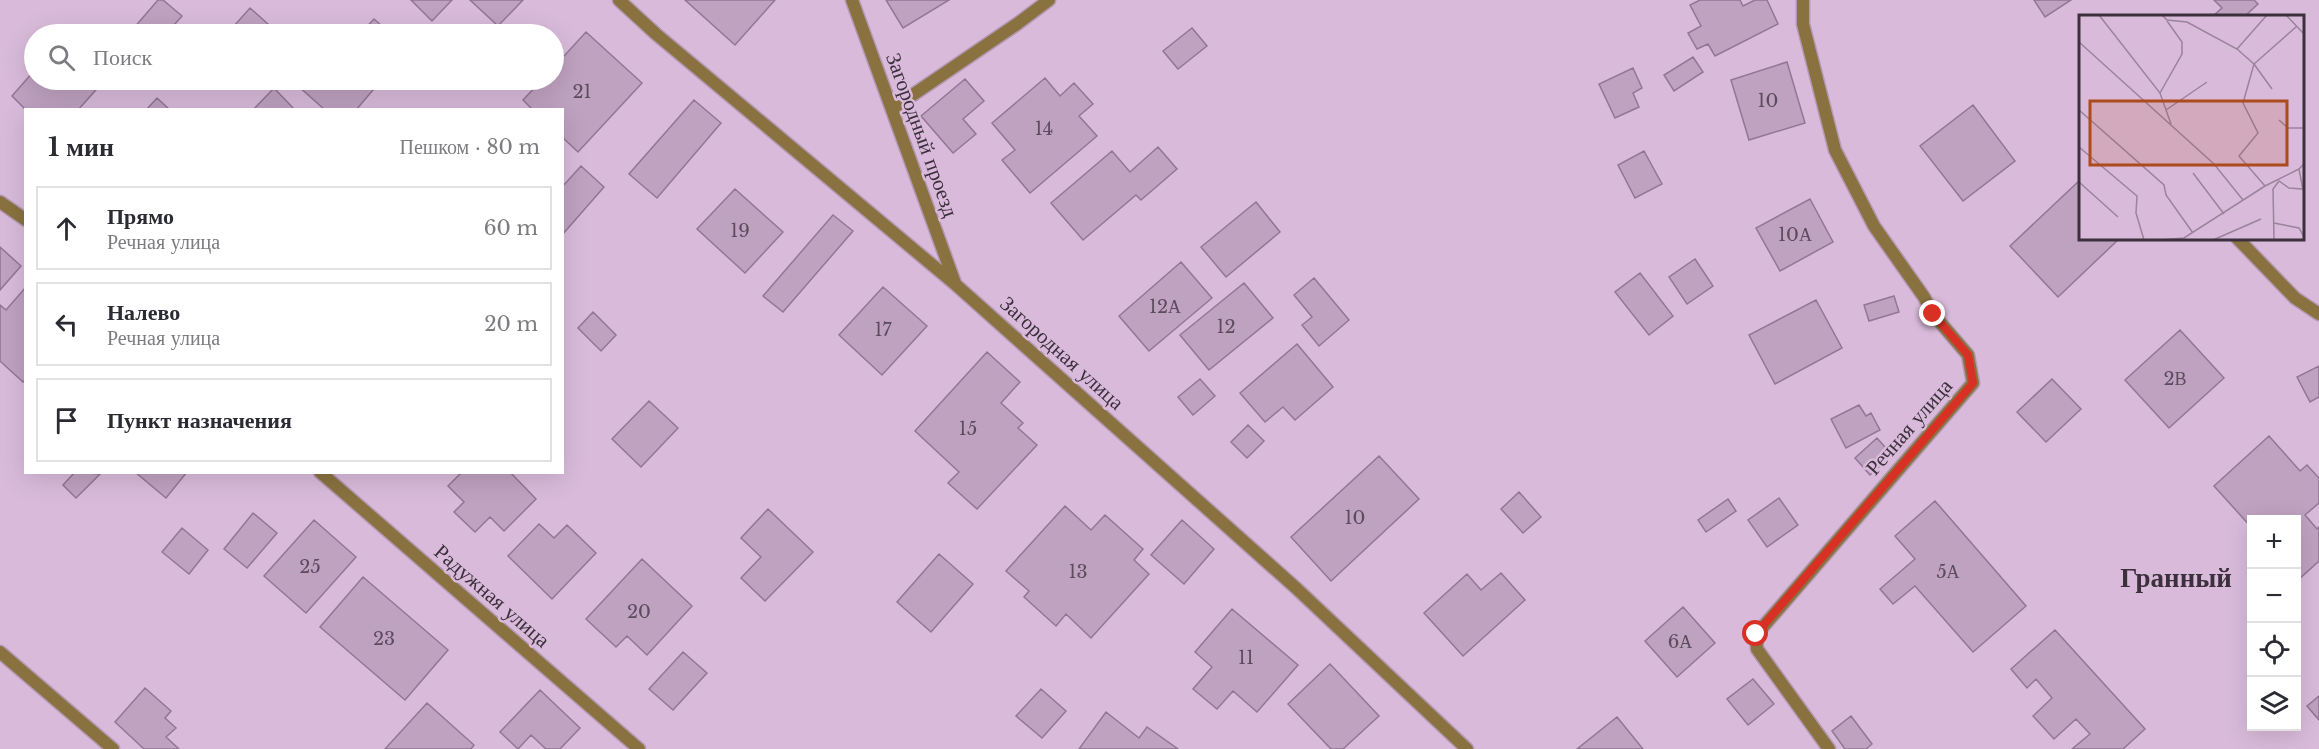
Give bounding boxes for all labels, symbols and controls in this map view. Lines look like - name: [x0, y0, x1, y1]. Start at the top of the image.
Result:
- inset map: [2079, 15, 2304, 240]
- search box: [24, 24, 564, 90]
- icon: search: [45, 41, 78, 74]
- text: Поиск: [93, 44, 152, 71]
- street label: Загородный проезд: [880, 49, 964, 221]
- house number: 21: [572, 81, 592, 103]
- house number: 10: [1758, 90, 1778, 112]
- house number: 14: [1035, 118, 1053, 140]
- text: 1 мин: [48, 131, 114, 163]
- text: Пешком · 80 m: [400, 135, 540, 159]
- text: Прямо: [107, 203, 174, 230]
- icon: ahead: [50, 212, 83, 245]
- text: 60 m: [484, 216, 538, 240]
- house number: 19: [730, 220, 750, 242]
- house number: 10А: [1778, 224, 1812, 246]
- text: Речная улица: [107, 230, 220, 254]
- street label: Загородная улица: [995, 291, 1130, 416]
- house number: 12А: [1149, 296, 1181, 318]
- text: Налево: [107, 299, 180, 326]
- route end: [1919, 300, 1945, 326]
- icon: left: [50, 308, 83, 341]
- text: 20 m: [484, 312, 538, 336]
- house number: 12: [1216, 316, 1236, 338]
- house number: 17: [874, 319, 892, 341]
- text: Речная улица: [107, 326, 220, 350]
- house number: 2В: [2163, 368, 2187, 390]
- street label: Речная улица: [1860, 373, 1958, 480]
- icon: arrive: [50, 404, 83, 437]
- text: Пункт назначения: [107, 407, 292, 434]
- house number: 15: [959, 418, 977, 440]
- house number: 10: [1345, 507, 1365, 529]
- map controls: [2247, 515, 2301, 731]
- button: +: [2247, 515, 2301, 569]
- street label: Радужная улица: [429, 539, 556, 654]
- house number: 25: [299, 556, 321, 578]
- house number: 13: [1068, 561, 1088, 583]
- house number: 5А: [1936, 561, 1960, 583]
- district label: Гранный: [2120, 561, 2232, 594]
- button: −: [2247, 569, 2301, 623]
- house number: 20: [627, 601, 651, 623]
- route start: [1742, 620, 1768, 646]
- button: locate: [2247, 623, 2301, 677]
- house number: 23: [373, 628, 395, 650]
- house number: 6А: [1668, 631, 1692, 653]
- house number: 11: [1238, 647, 1254, 669]
- button: layers: [2247, 677, 2301, 731]

